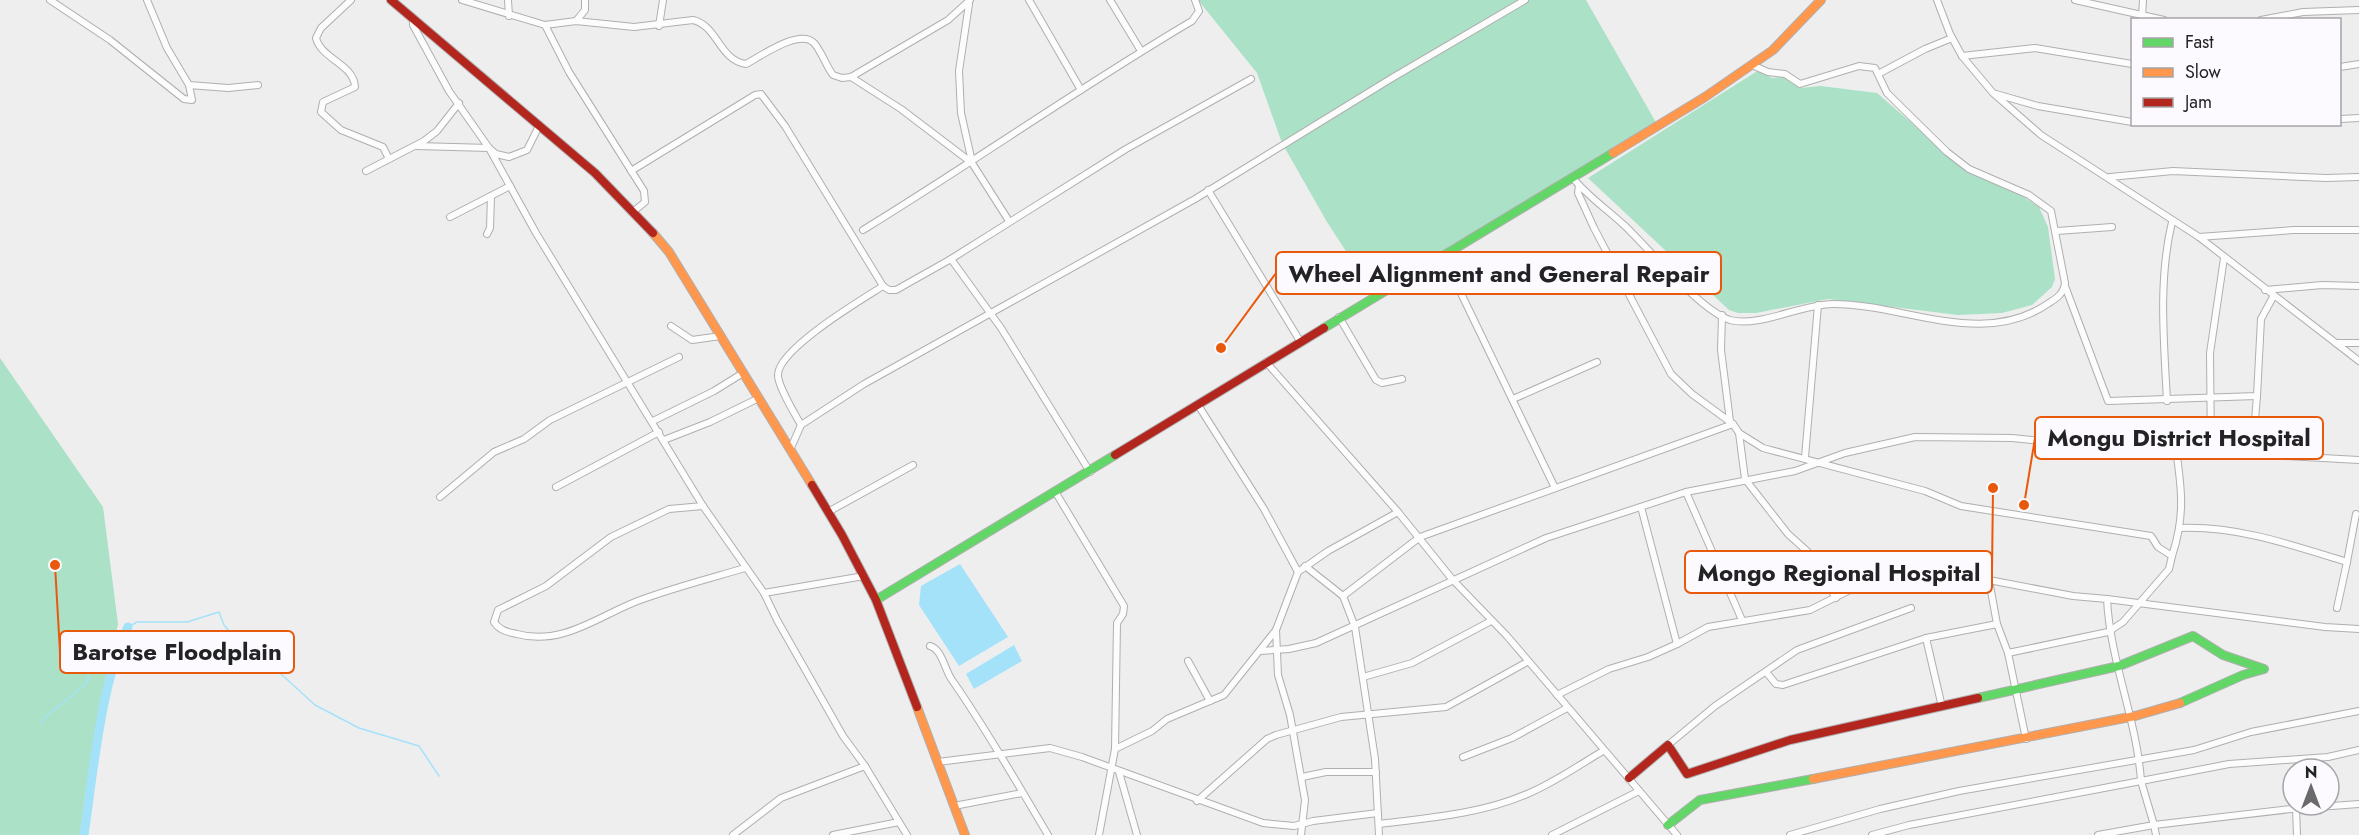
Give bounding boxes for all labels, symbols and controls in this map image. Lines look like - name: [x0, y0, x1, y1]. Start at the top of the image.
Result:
- legend: [2131, 18, 2341, 126]
- text: Fast: [2185, 29, 2214, 55]
- text: Slow: [2185, 59, 2222, 85]
- text: Jam: [2183, 89, 2212, 115]
- callout: Wheel Alignment and General Repair: [1276, 252, 1721, 294]
- text: Wheel Alignment and General Repair: [1288, 256, 1710, 291]
- callout: Mongu District Hospital: [2035, 417, 2323, 459]
- text: Mongu District Hospital: [2047, 420, 2311, 455]
- callout: Mongo Regional Hospital: [1685, 551, 1992, 593]
- text: Mongo Regional Hospital: [1698, 555, 1980, 590]
- callout: Barotse Floodplain: [60, 631, 294, 673]
- text: Barotse Floodplain: [72, 634, 282, 669]
- north arrow: [2281, 757, 2341, 817]
- text: N: [2305, 761, 2317, 784]

